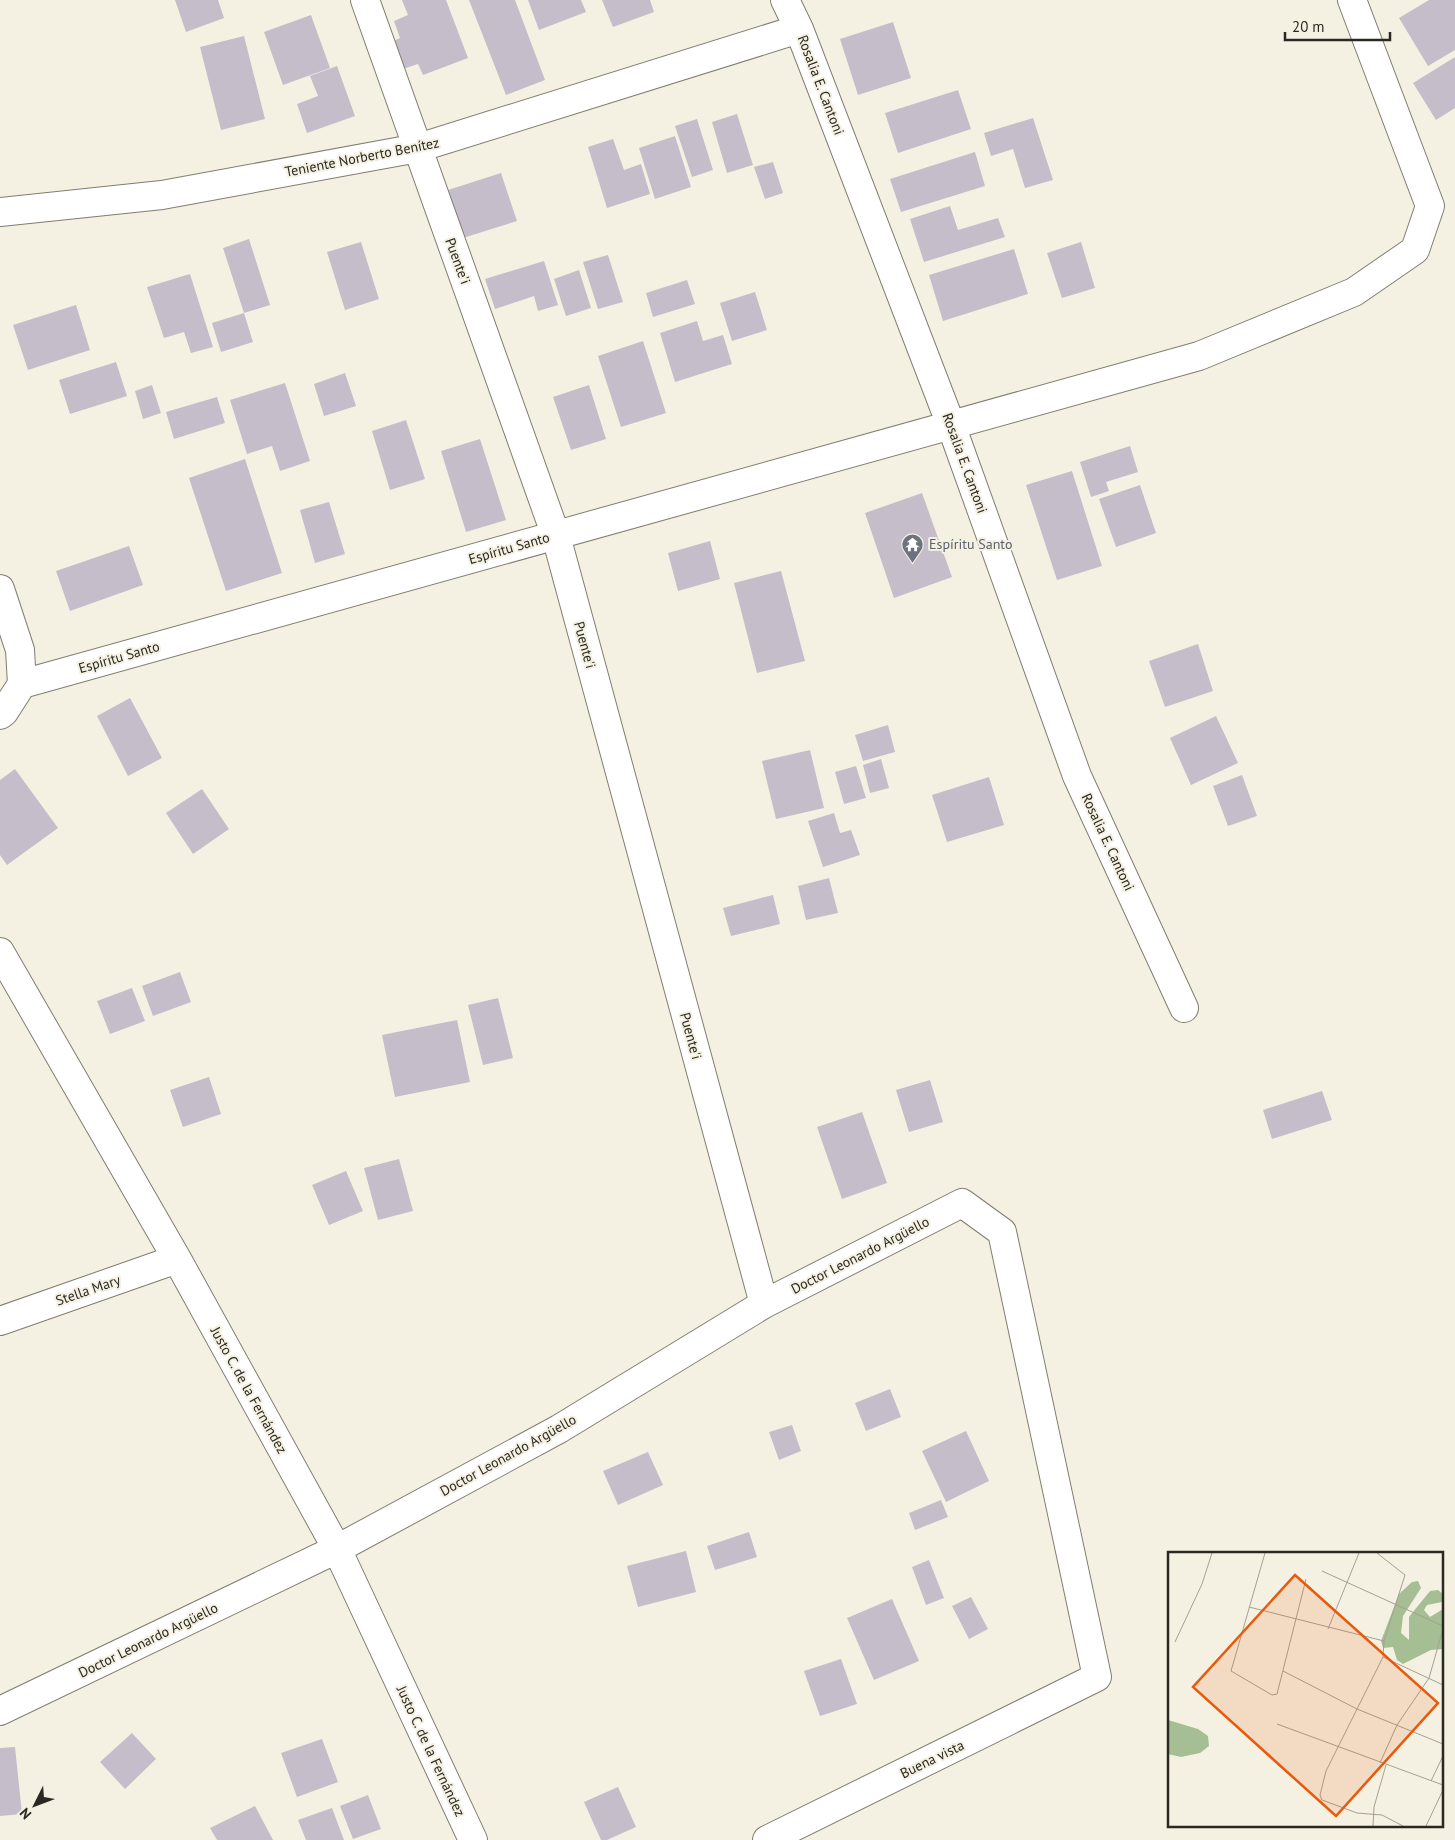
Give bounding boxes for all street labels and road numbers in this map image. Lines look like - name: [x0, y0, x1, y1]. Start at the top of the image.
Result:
- street label: Rosalia E. Cantoni: [794, 33, 848, 137]
- street label: Teniente Norberto Benítez: [283, 133, 441, 181]
- street label: Puente'i: [441, 235, 475, 287]
- street label: Rosalia E. Cantoni: [938, 410, 992, 516]
- street label: Espíritu Santo: [466, 528, 552, 568]
- street label: Puente'i: [570, 619, 600, 671]
- street label: Espíritu Santo: [76, 637, 162, 677]
- street label: Rosalia E. Cantoni: [1078, 790, 1138, 894]
- street label: Puente'i: [676, 1010, 706, 1062]
- street label: Doctor Leonardo Argüello: [788, 1212, 932, 1298]
- street label: Stella Mary: [53, 1270, 123, 1309]
- street label: Justo C. de la Fernández: [206, 1323, 291, 1457]
- street label: Doctor Leonardo Argüello: [437, 1410, 579, 1500]
- street label: Doctor Leonardo Argüello: [75, 1598, 221, 1682]
- street label: Justo C. de la Fernández: [392, 1682, 469, 1819]
- street label: Buena vista: [897, 1736, 967, 1782]

